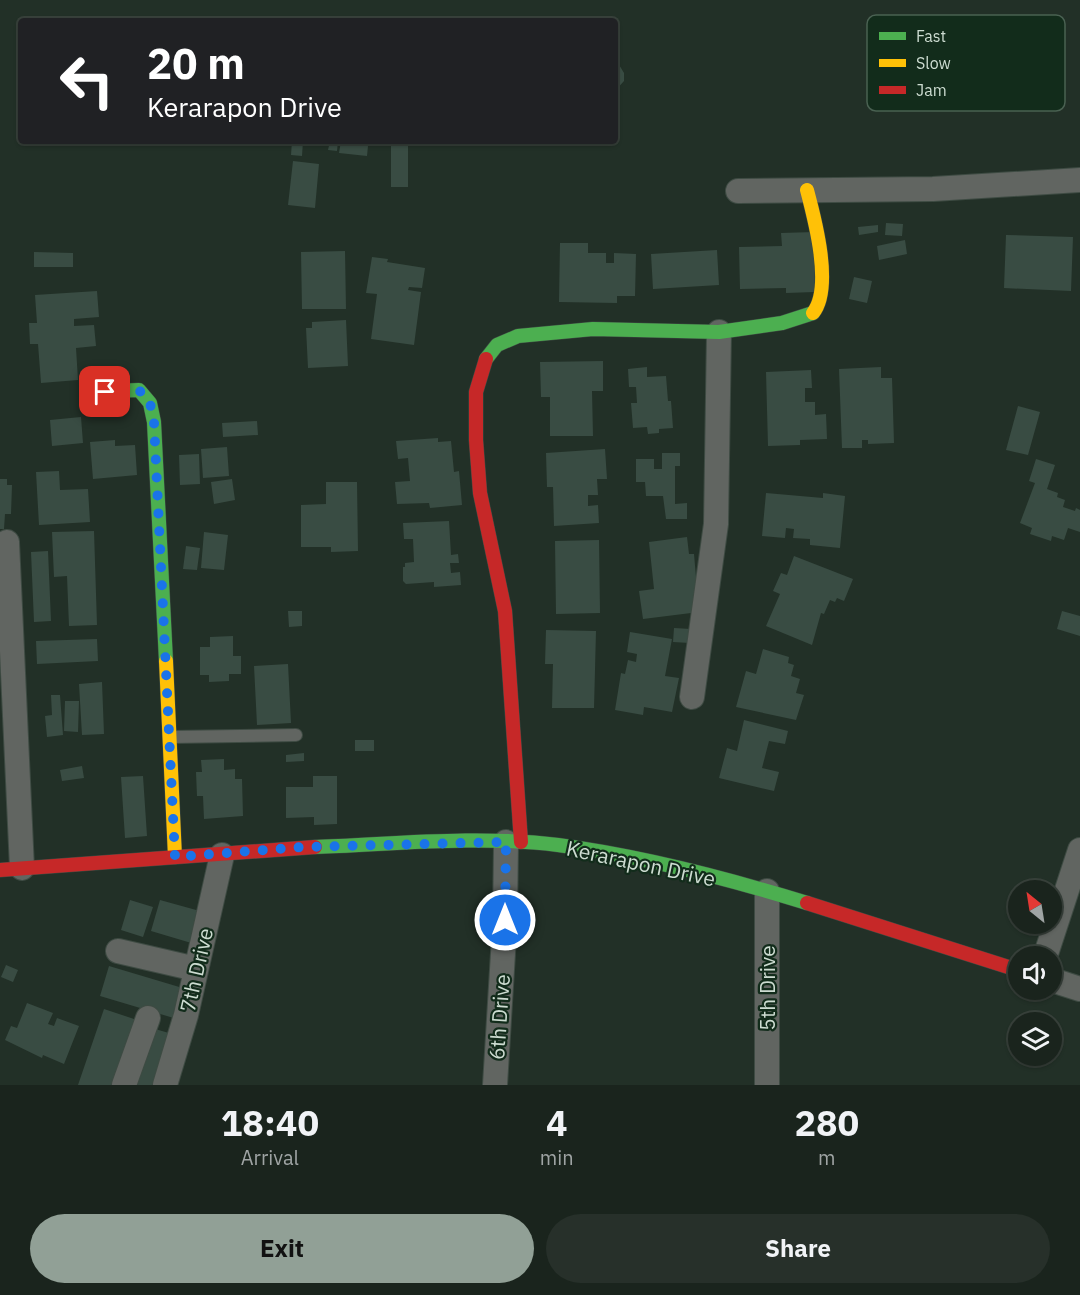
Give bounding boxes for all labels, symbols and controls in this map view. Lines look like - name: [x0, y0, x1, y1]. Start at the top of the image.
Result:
- legend: [867, 15, 1065, 111]
- text: Fast: [916, 26, 946, 46]
- text: 20 m: [147, 36, 245, 91]
- icon: left: [48, 42, 126, 120]
- text: Slow: [916, 53, 951, 73]
- text: Jam: [916, 80, 947, 100]
- text: Kerarapon Drive: [147, 89, 342, 124]
- pin: [79, 366, 130, 417]
- icon: arrive: [88, 375, 121, 408]
- street label: Kerarapon Drive: [564, 834, 718, 892]
- north arrow: [1008, 880, 1062, 934]
- map controls: [1008, 880, 1062, 1066]
- position arrow: [473, 888, 537, 952]
- street label: 7th Drive: [173, 925, 219, 1015]
- street label: 5th Drive: [753, 945, 781, 1031]
- button: sound: [1008, 946, 1062, 1000]
- street label: 6th Drive: [482, 973, 516, 1061]
- button: layers: [1008, 1012, 1062, 1066]
- text: 18:40: [221, 1099, 319, 1146]
- text: 4: [546, 1099, 568, 1146]
- text: 280: [794, 1099, 859, 1146]
- text: Arrival: [241, 1144, 299, 1171]
- text: min: [540, 1144, 574, 1171]
- text: m: [818, 1144, 836, 1171]
- button: Exit: [30, 1214, 534, 1283]
- button: Share: [546, 1214, 1050, 1283]

